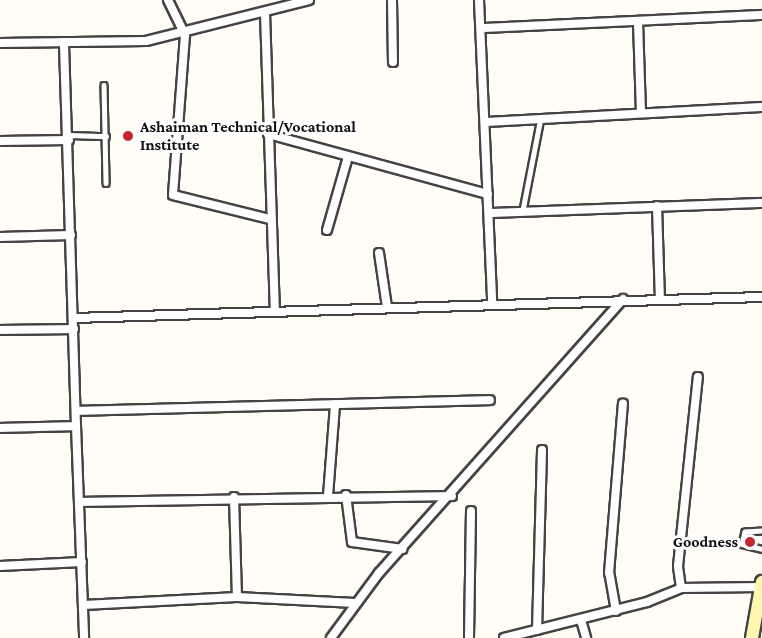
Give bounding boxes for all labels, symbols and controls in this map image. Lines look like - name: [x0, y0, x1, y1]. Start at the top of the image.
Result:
- place label: Ashaiman Technical/Vocational Institute: [140, 117, 356, 155]
- marker: Ashaiman Technical/Vocational Institute: [121, 129, 135, 143]
- place label: Goodness: [673, 532, 738, 552]
- marker: Goodness: [743, 535, 757, 549]

